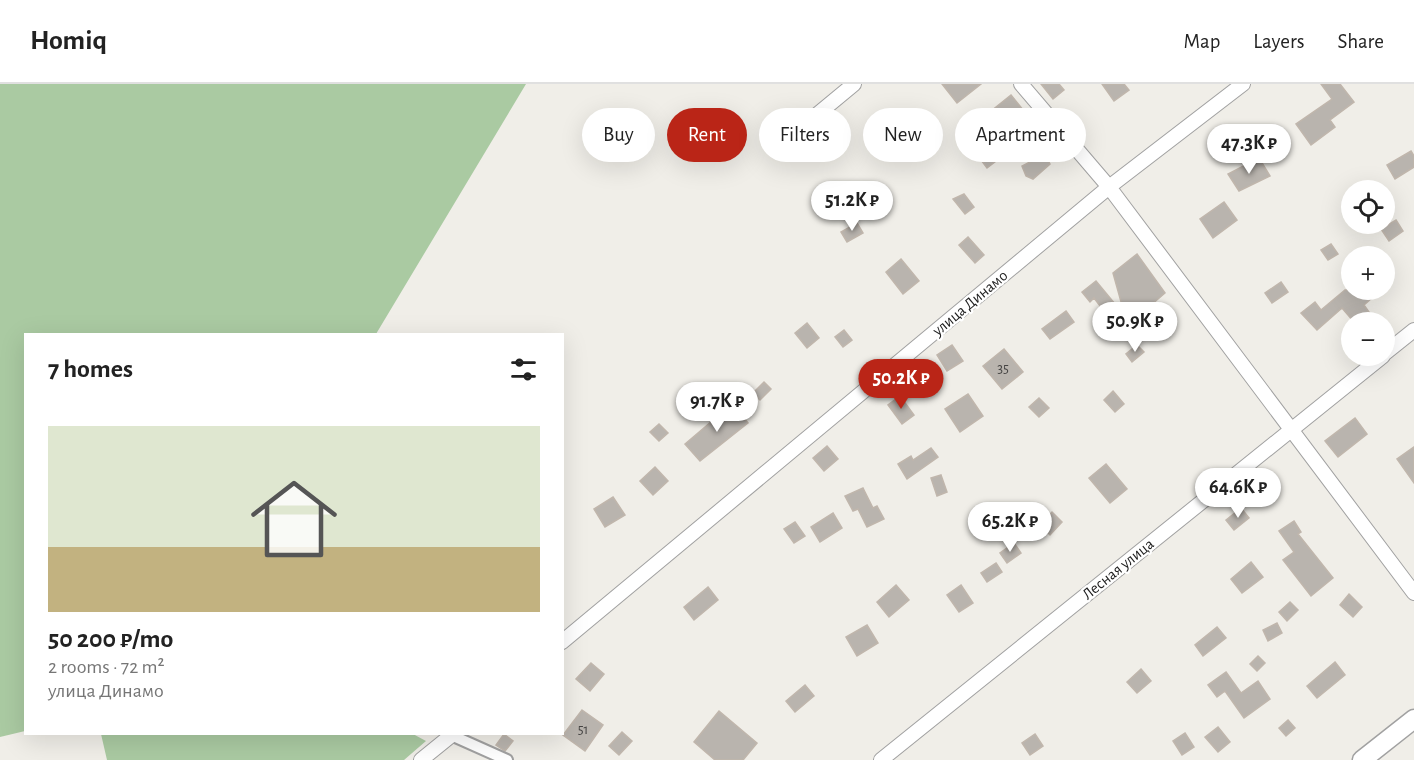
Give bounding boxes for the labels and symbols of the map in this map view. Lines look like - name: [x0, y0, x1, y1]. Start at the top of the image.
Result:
- pin: 47.3K ₽: [1194, 124, 1304, 175]
- pin: 51.2K ₽: [797, 181, 907, 232]
- street label: улица Динамо: [929, 267, 1011, 340]
- pin: 50.9K ₽: [1080, 302, 1190, 353]
- pin: 50.2K ₽: [846, 359, 956, 410]
- house number: 35: [997, 362, 1009, 376]
- pin: 91.7K ₽: [662, 382, 772, 433]
- pin: 64.6K ₽: [1183, 468, 1293, 519]
- pin: 65.2K ₽: [955, 502, 1065, 553]
- street label: Лесная улица: [1079, 535, 1157, 603]
- house number: 51: [578, 723, 588, 737]

